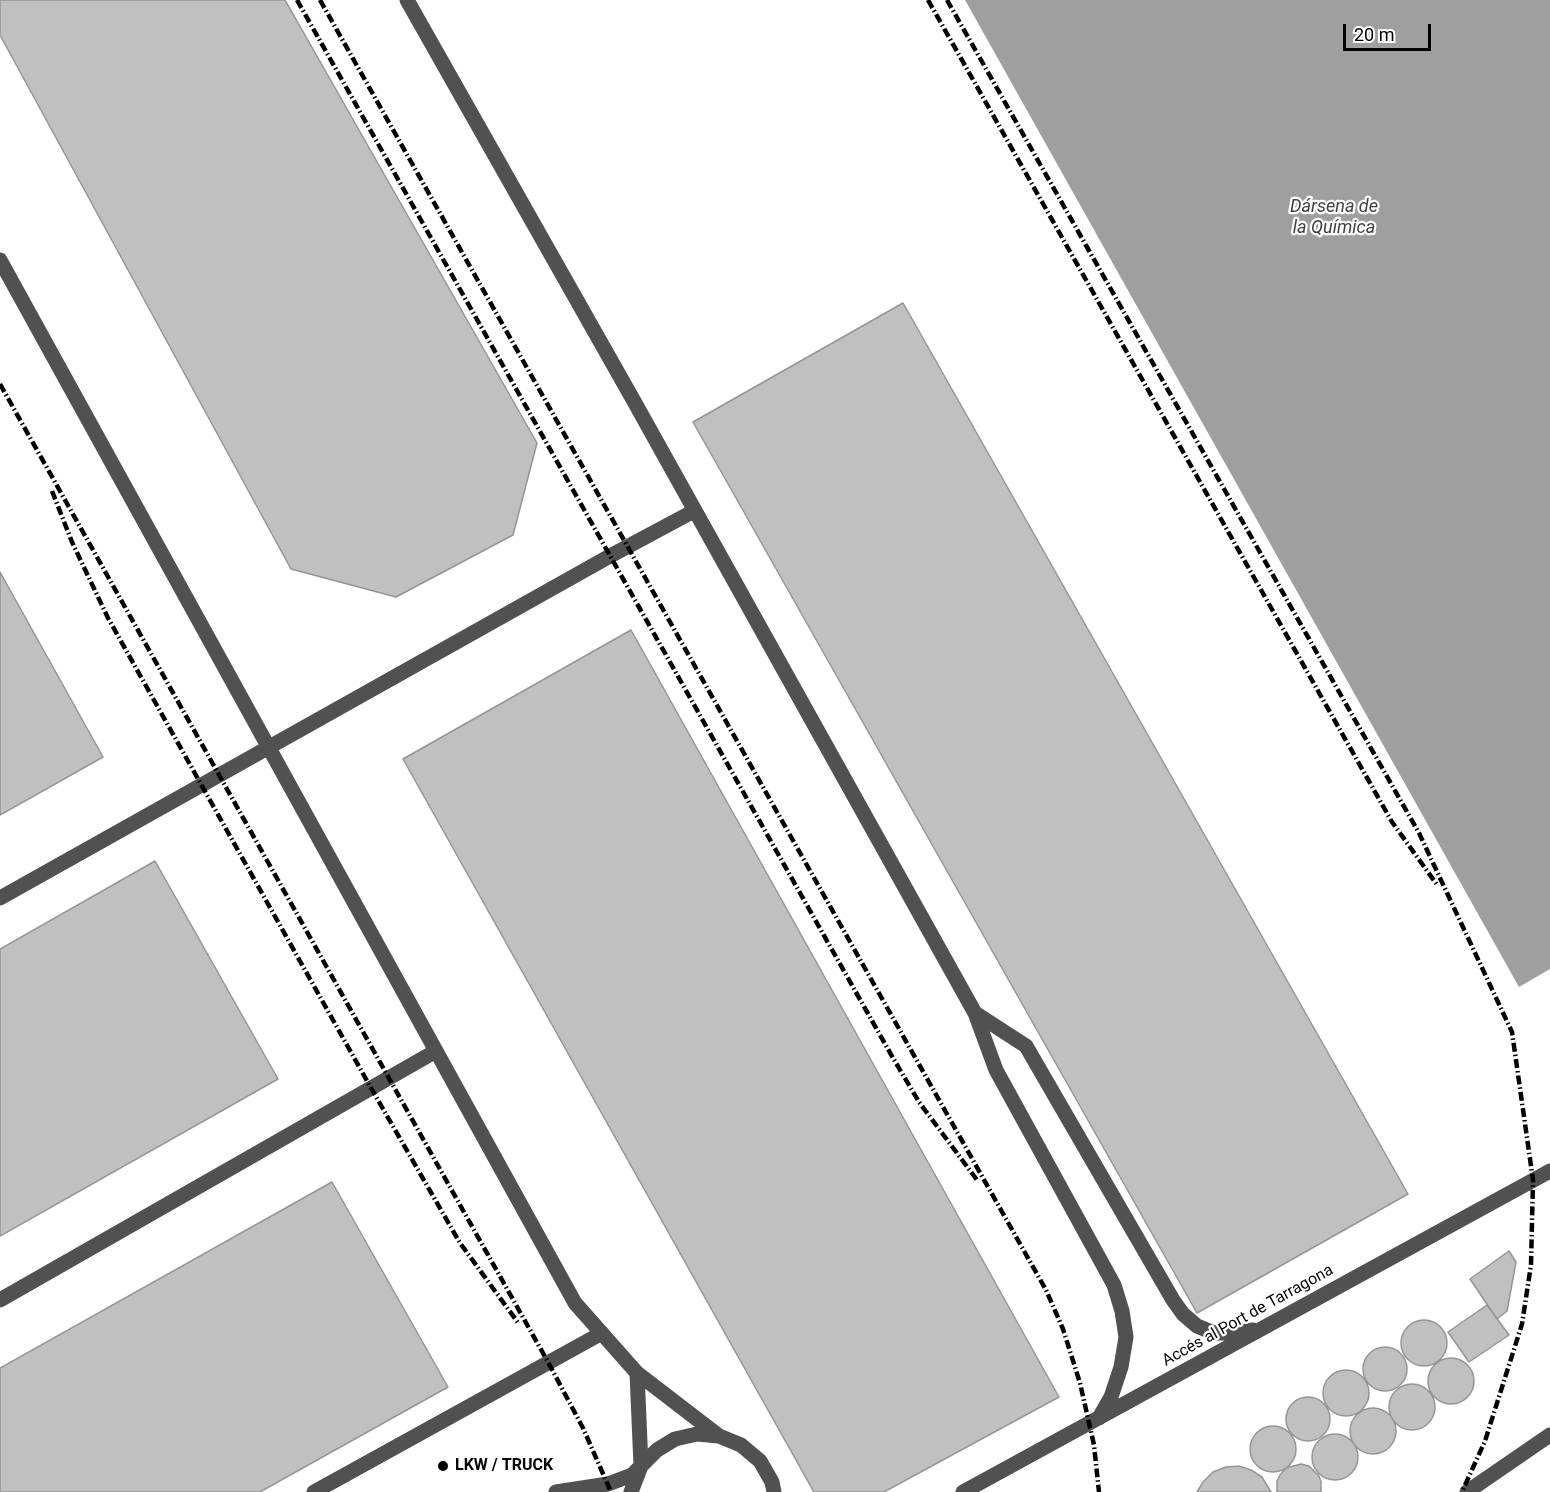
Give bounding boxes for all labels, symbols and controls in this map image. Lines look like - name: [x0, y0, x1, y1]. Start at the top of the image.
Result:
- scale bar: [1346, 12, 1434, 50]
- text: 20 m: [1354, 24, 1394, 45]
- water label: Dársena de la Química: [1290, 196, 1378, 238]
- street label: Accés al Port de Tarragona: [1159, 1261, 1337, 1371]
- place label: LKW / TRUCK: [455, 1456, 553, 1476]
- marker: LKW / TRUCK: [436, 1459, 450, 1473]

